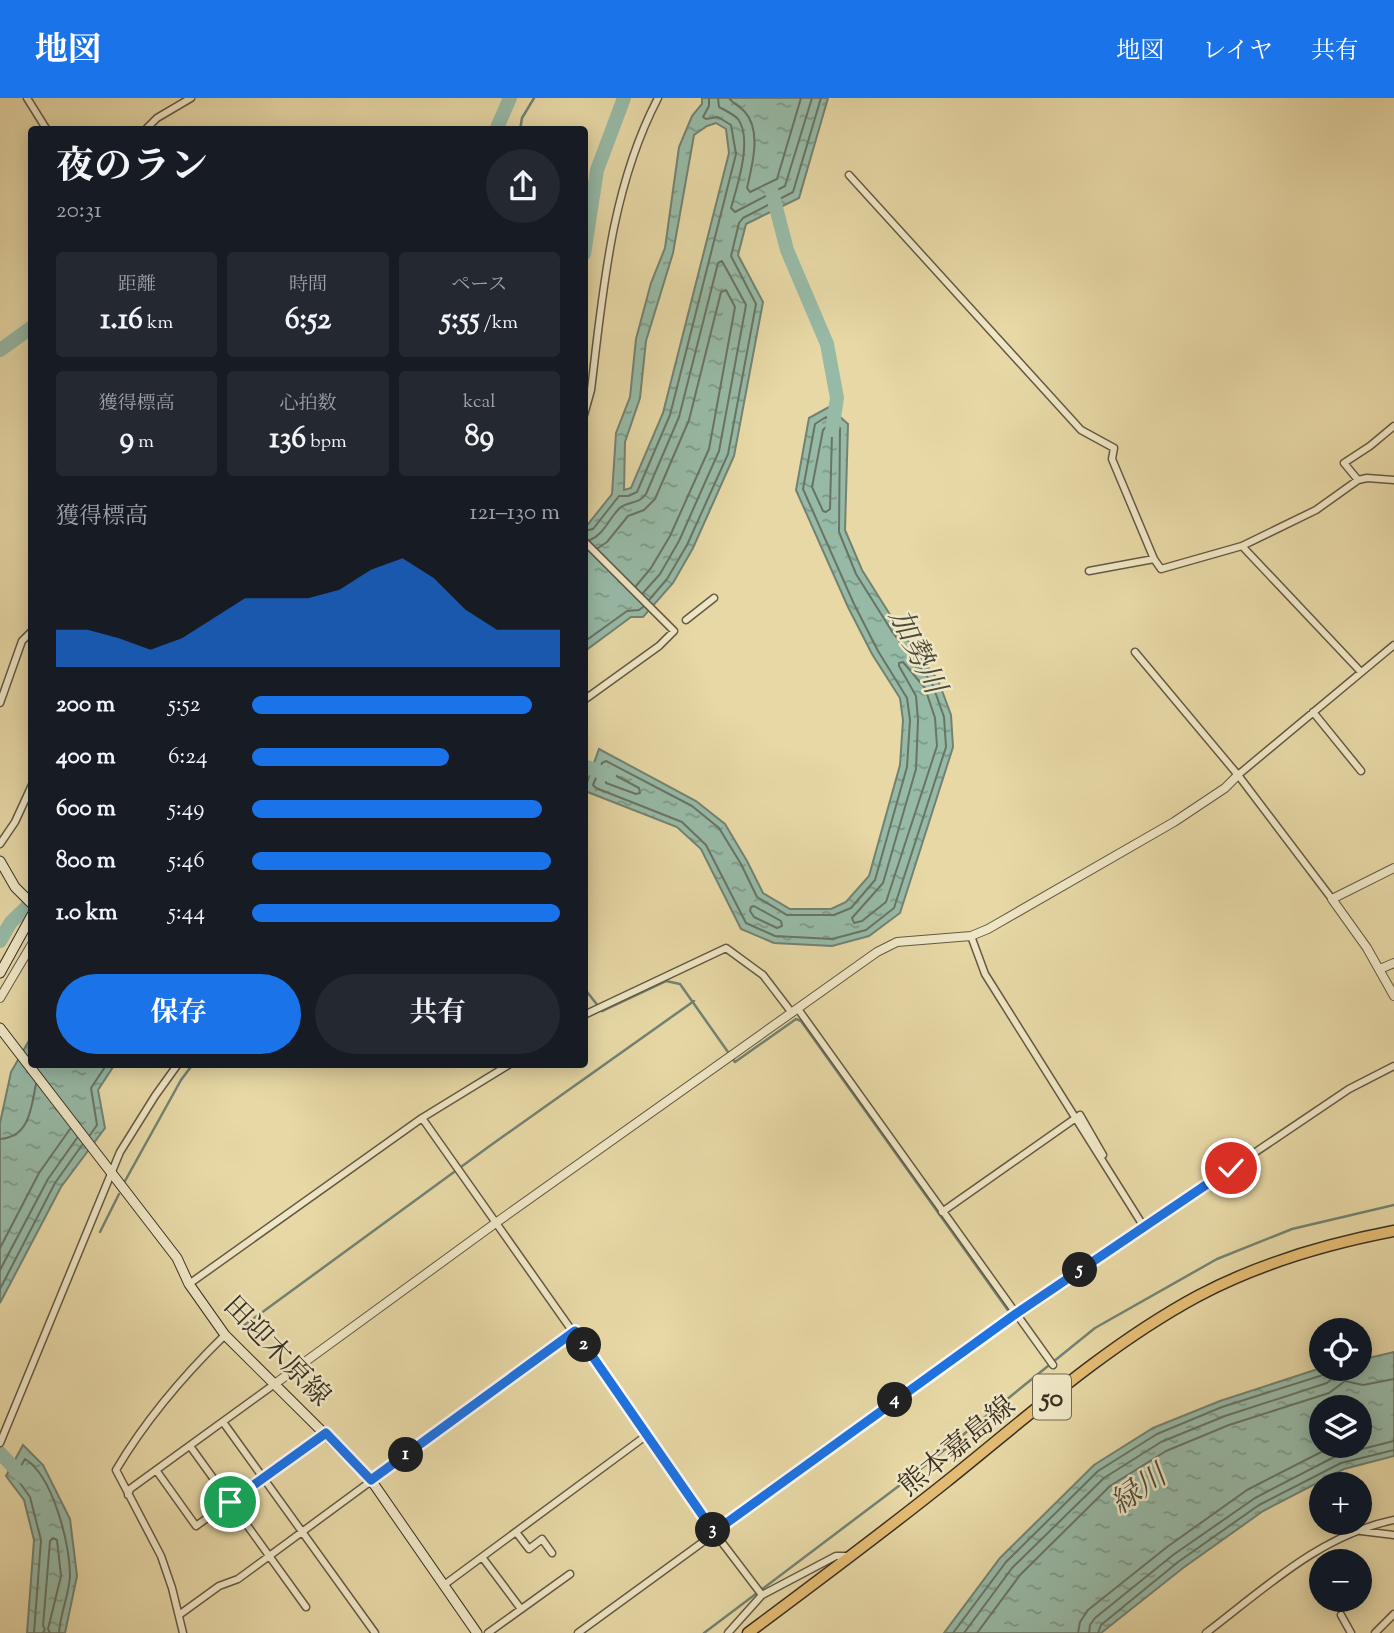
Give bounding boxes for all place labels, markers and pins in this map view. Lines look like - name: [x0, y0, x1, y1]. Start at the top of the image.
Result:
- pin: [1201, 1138, 1261, 1198]
- pin: 5: [1062, 1252, 1098, 1288]
- pin: 2: [566, 1328, 602, 1362]
- pin: 4: [878, 1382, 912, 1418]
- pin: 1: [388, 1438, 424, 1472]
- pin: [200, 1472, 260, 1532]
- pin: 3: [696, 1512, 730, 1548]

